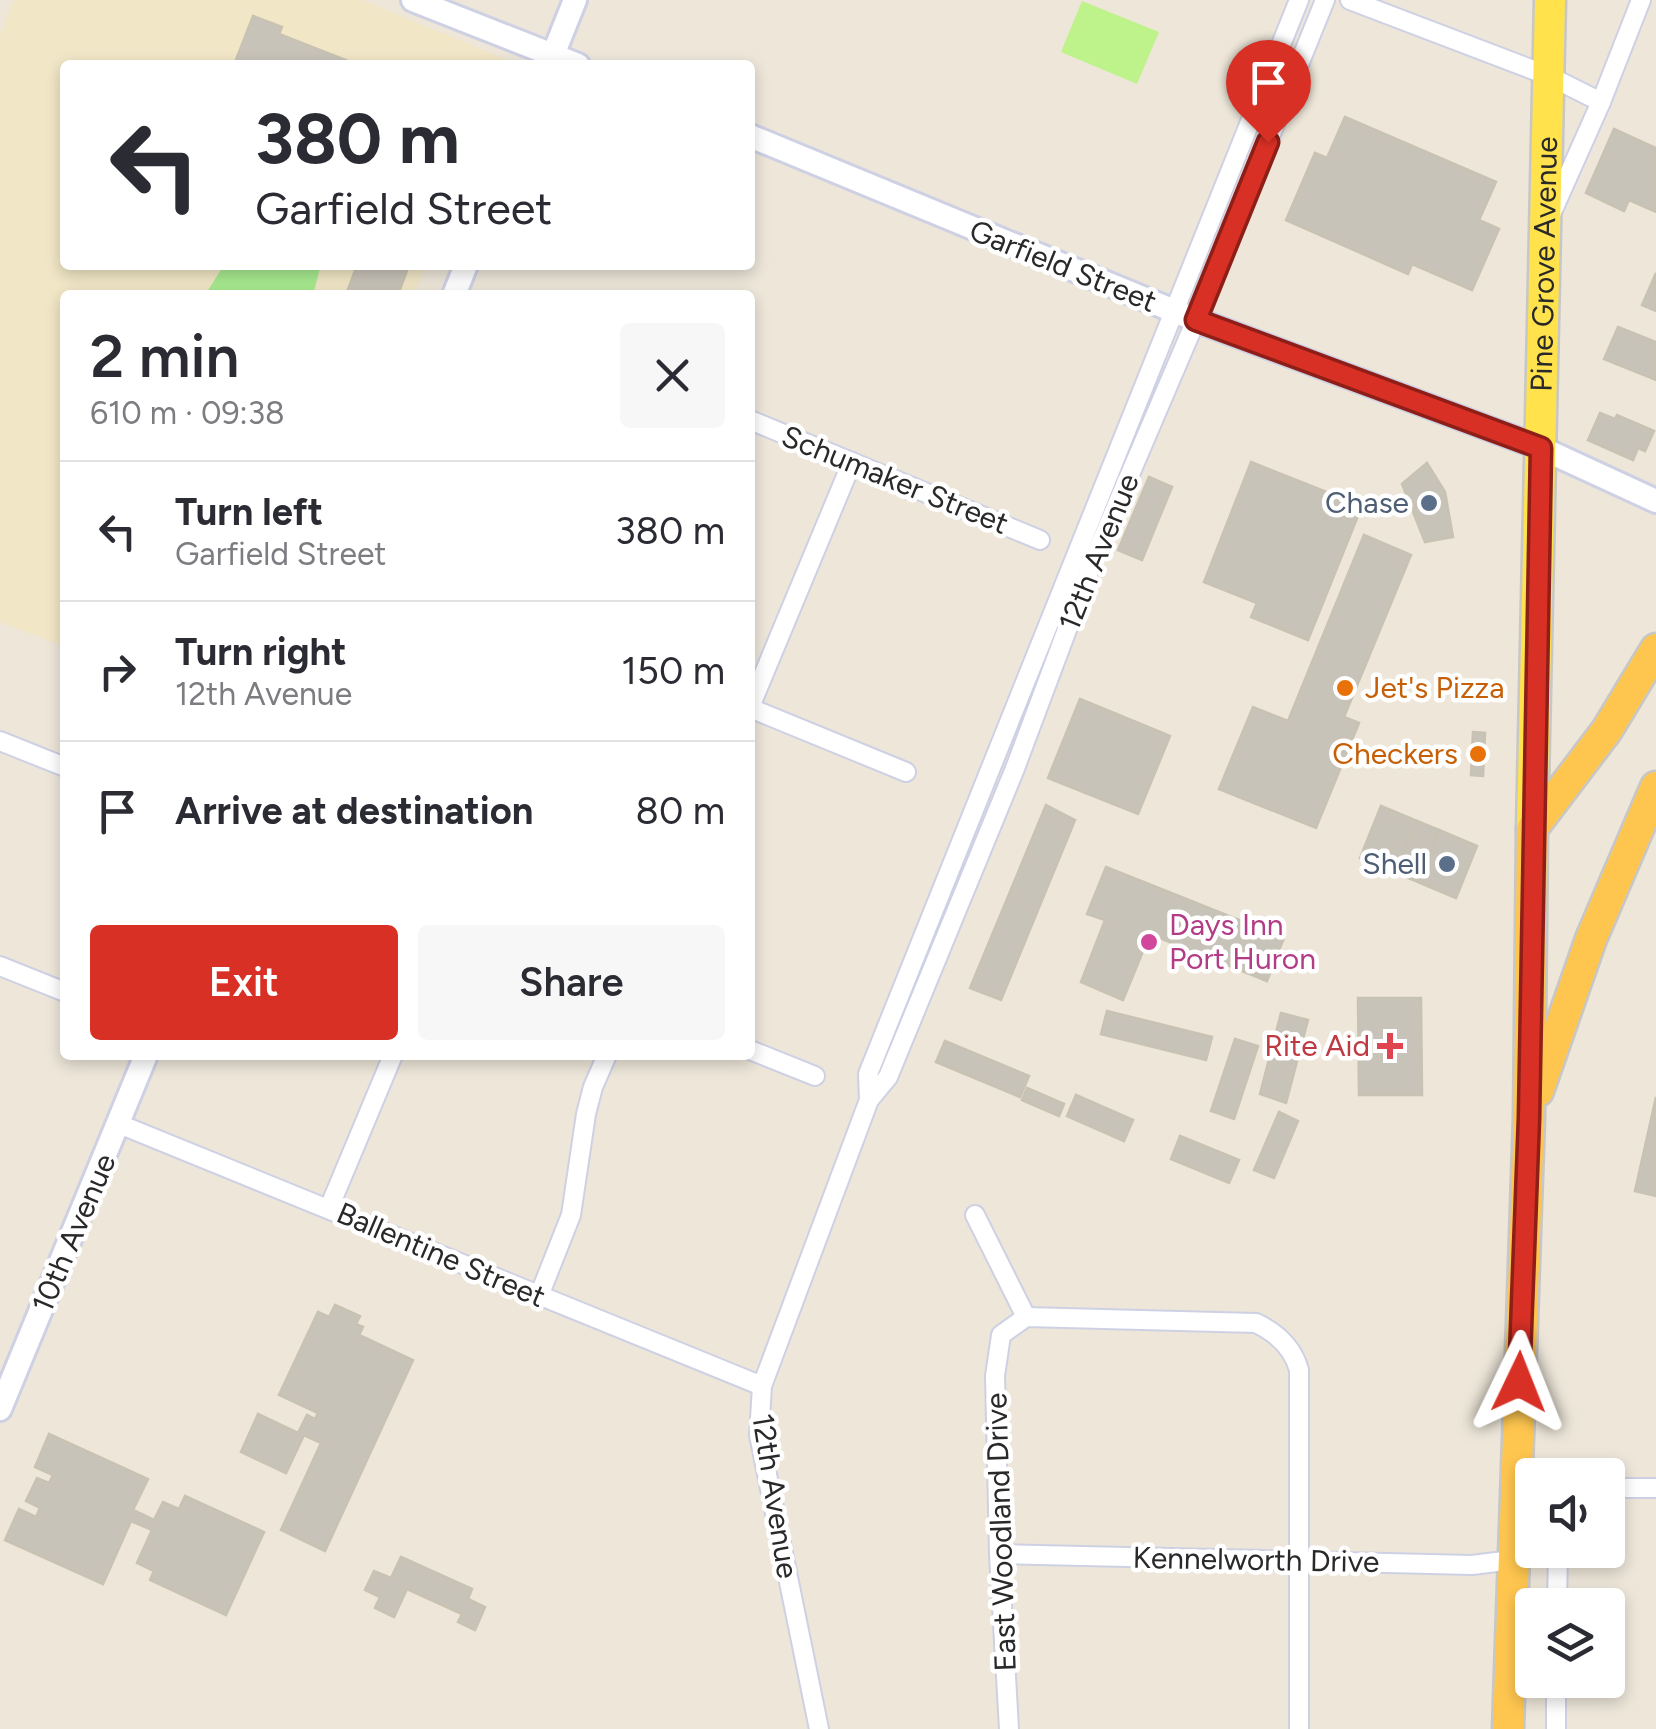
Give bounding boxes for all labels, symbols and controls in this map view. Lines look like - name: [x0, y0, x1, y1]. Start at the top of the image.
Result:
- pin: [1226, 40, 1311, 143]
- icon: arrive: [1241, 55, 1296, 110]
- text: 380 m: [255, 96, 460, 181]
- icon: left: [90, 100, 220, 230]
- street label: Pine Grove Avenue: [1522, 136, 1565, 392]
- text: Garfield Street: [255, 181, 552, 235]
- street label: Garfield Street: [964, 211, 1162, 320]
- text: 2 min: [90, 320, 239, 392]
- button: close: [620, 323, 725, 428]
- text: 610 m · 09:38: [90, 394, 285, 432]
- street label: Schumaker Street: [776, 417, 1014, 542]
- street label: 12th Avenue: [1050, 468, 1147, 636]
- place label: Chase: [1325, 484, 1409, 521]
- text: Turn left: [175, 489, 323, 535]
- marker: Chase: [1418, 492, 1440, 514]
- icon: left: [90, 504, 145, 559]
- text: 380 m: [615, 508, 725, 554]
- text: Garfield Street: [175, 535, 386, 573]
- text: Turn right: [175, 629, 347, 675]
- icon: right: [90, 644, 145, 699]
- text: 150 m: [621, 648, 725, 694]
- place label: Jet's Pizza: [1365, 669, 1505, 706]
- text: 12th Avenue: [175, 675, 352, 713]
- marker: Jet's Pizza: [1334, 677, 1356, 699]
- place label: Checkers: [1332, 735, 1458, 772]
- marker: Checkers: [1467, 743, 1489, 765]
- icon: arrive: [90, 784, 145, 839]
- text: Arrive at destination: [175, 788, 533, 834]
- text: 80 m: [636, 788, 725, 834]
- place label: Shell: [1362, 845, 1427, 882]
- marker: Shell: [1436, 853, 1458, 875]
- place label: Days Inn Port Huron: [1169, 906, 1316, 977]
- button: Exit: [90, 925, 398, 1040]
- button: Share: [418, 925, 725, 1040]
- marker: Days Inn Port Huron: [1138, 931, 1160, 953]
- place label: Rite Aid: [1264, 1027, 1370, 1064]
- marker: Rite Aid: [1379, 1035, 1401, 1057]
- street label: 10th Avenue: [24, 1148, 124, 1318]
- street label: Ballentine Street: [331, 1194, 551, 1315]
- position arrow: [1467, 1330, 1571, 1434]
- street label: East Woodland Drive: [977, 1392, 1024, 1672]
- street label: 12th Avenue: [744, 1411, 807, 1581]
- map controls: [1515, 1458, 1625, 1698]
- button: sound: [1515, 1458, 1625, 1568]
- street label: Kennelworth Drive: [1132, 1539, 1380, 1580]
- button: layers: [1515, 1588, 1625, 1698]

